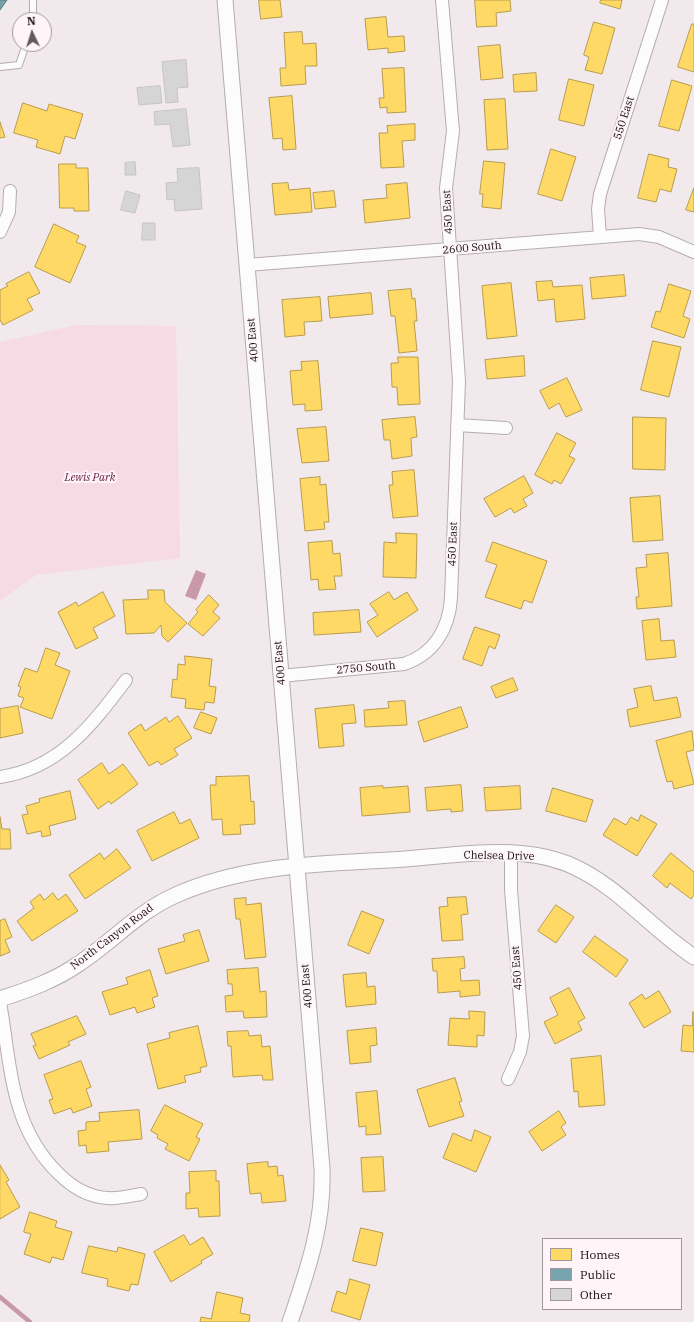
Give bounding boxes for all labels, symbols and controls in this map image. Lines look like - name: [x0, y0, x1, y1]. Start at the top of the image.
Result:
- north arrow: [12, 12, 52, 52]
- text: N: [26, 14, 36, 28]
- street label: 550 East: [611, 95, 637, 141]
- street label: 450 East: [440, 189, 456, 235]
- street label: 2600 South: [442, 239, 502, 257]
- street label: 400 East: [244, 317, 262, 363]
- park label: Lewis Park: [64, 471, 116, 485]
- street label: 450 East: [446, 521, 460, 567]
- street label: 400 East: [271, 640, 289, 686]
- street label: 2750 South: [336, 659, 396, 677]
- street label: Chelsea Drive: [463, 849, 535, 863]
- street label: North Canyon Road: [68, 901, 156, 973]
- street label: 450 East: [509, 945, 525, 991]
- street label: 400 East: [298, 963, 316, 1009]
- legend: [542, 1238, 682, 1310]
- text: Homes: [580, 1247, 620, 1262]
- text: Public: [580, 1267, 616, 1282]
- text: Other: [580, 1287, 612, 1302]

